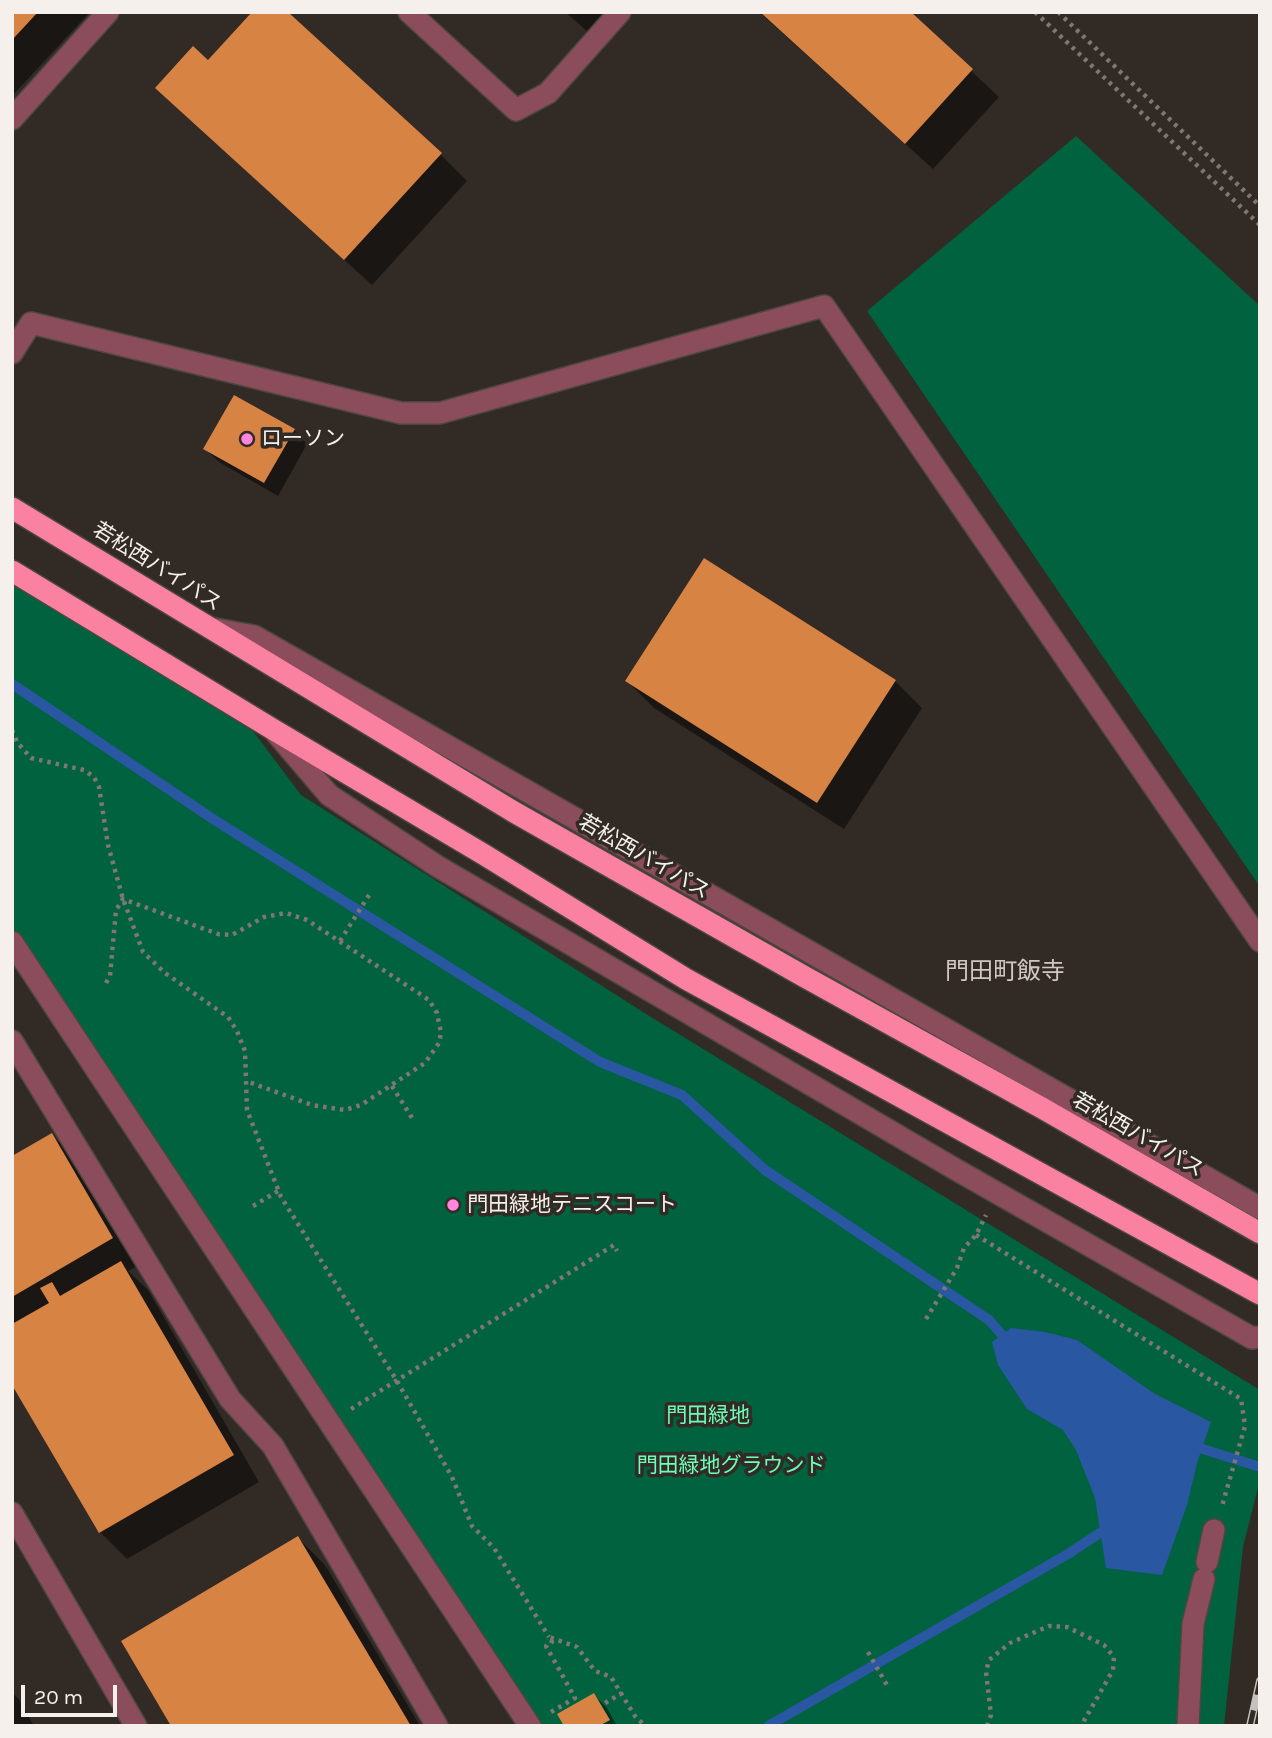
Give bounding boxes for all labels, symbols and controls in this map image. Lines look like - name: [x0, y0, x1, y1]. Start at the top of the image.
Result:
- place label: ローソン: [261, 426, 345, 452]
- marker: ローソン: [239, 431, 255, 447]
- street label: 若松西バイパス: [88, 517, 226, 617]
- street label: 若松西バイパス: [574, 809, 714, 905]
- district label: 門田町飯寺: [945, 958, 1065, 986]
- street label: 若松西バイパス: [1068, 1087, 1208, 1183]
- place label: 門田緑地テニスコート: [467, 1192, 677, 1218]
- marker: 門田緑地テニスコート: [445, 1197, 461, 1213]
- park label: 門田緑地: [666, 1403, 750, 1429]
- park label: 門田緑地グラウンド: [637, 1453, 825, 1479]
- scale bar: [24, 1672, 121, 1716]
- text: 20 m: [34, 1685, 83, 1709]

